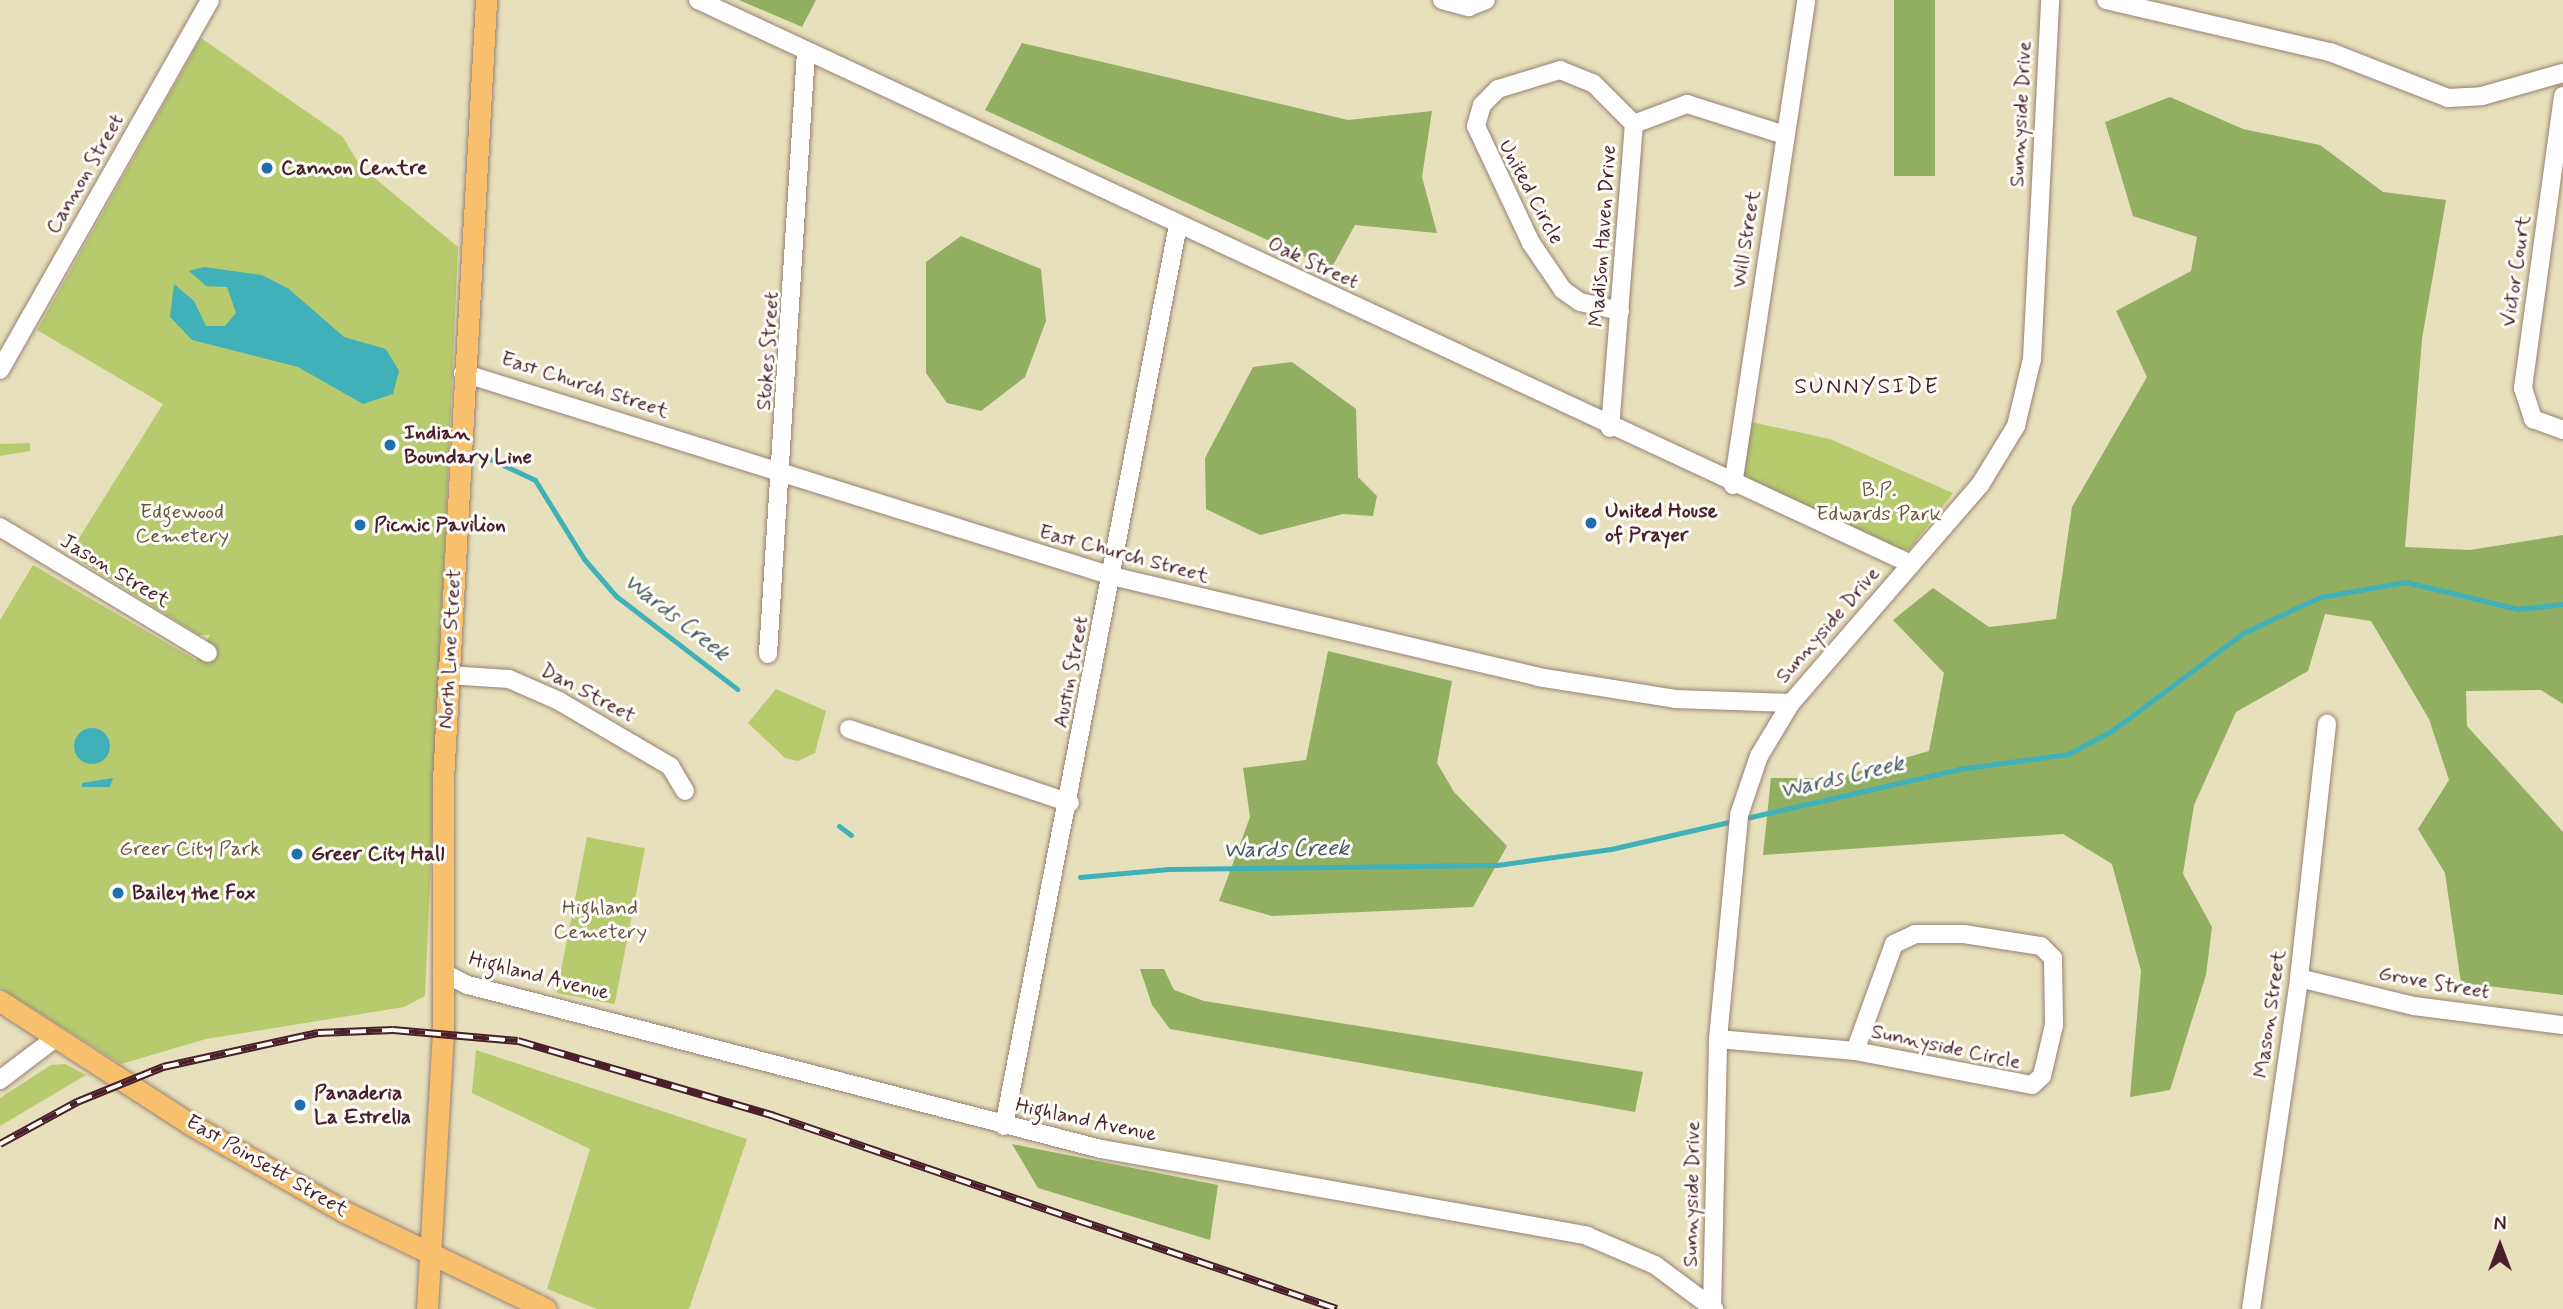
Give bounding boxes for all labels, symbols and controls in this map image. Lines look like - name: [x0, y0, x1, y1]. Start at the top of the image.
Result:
- street label: Sunnyside Drive: [2005, 41, 2037, 187]
- street label: Cannon Street: [40, 108, 130, 240]
- street label: United Circle: [1493, 135, 1569, 249]
- street label: Madison Haven Drive: [1584, 140, 1622, 332]
- place label: Cannon Centre: [281, 155, 424, 181]
- marker: Cannon Centre: [259, 160, 275, 176]
- street label: Will Street: [1726, 188, 1766, 290]
- street label: Victor Court: [2496, 216, 2536, 326]
- street label: Oak Street: [1262, 230, 1364, 296]
- street label: Stokes Street: [751, 289, 785, 413]
- street label: East Church Street: [498, 346, 672, 424]
- district label: SUNNYSIDE: [1794, 373, 1940, 401]
- place label: Indian Boundary Line: [404, 420, 534, 470]
- marker: Indian Boundary Line: [382, 437, 398, 453]
- park label: B.P. Edwards Park: [1818, 477, 1940, 527]
- place label: United House of Prayer: [1605, 498, 1718, 548]
- park label: Edgewood Cemetery: [135, 499, 229, 549]
- place label: Picnic Pavilion: [374, 512, 505, 538]
- marker: United House of Prayer: [1583, 515, 1599, 531]
- marker: Picnic Pavilion: [352, 517, 368, 533]
- street label: East Church Street: [1036, 519, 1212, 589]
- street label: Jason Street: [56, 528, 174, 614]
- street label: Sunnyside Drive: [1771, 562, 1885, 688]
- water label: Wards Creek: [617, 568, 735, 668]
- street label: North Line Street: [433, 569, 467, 729]
- street label: Austin Street: [1048, 612, 1094, 732]
- street label: Dan Street: [537, 658, 639, 728]
- water label: Wards Creek: [1777, 750, 1907, 806]
- water label: Wards Creek: [1222, 835, 1350, 865]
- park label: Greer City Park: [119, 836, 261, 862]
- place label: Greer City Hall: [311, 841, 444, 867]
- marker: Greer City Hall: [289, 846, 305, 862]
- place label: Bailey the Fox: [132, 880, 256, 906]
- marker: Bailey the Fox: [110, 885, 126, 901]
- park label: Highland Cemetery: [553, 895, 647, 945]
- street label: Highland Avenue: [464, 946, 614, 1006]
- street label: Mason Street: [2249, 948, 2291, 1080]
- street label: Grove Street: [2375, 961, 2493, 1005]
- street label: Sunnyside Circle: [1869, 1019, 2023, 1075]
- place label: Panaderia La Estrella: [314, 1080, 408, 1130]
- street label: Highland Avenue: [1011, 1092, 1161, 1148]
- marker: Panaderia La Estrella: [292, 1097, 308, 1113]
- street label: East Poinsett Street: [181, 1109, 353, 1223]
- street label: Sunnyside Drive: [1678, 1121, 1706, 1267]
- north arrow: [2465, 1211, 2535, 1281]
- text: N: [2494, 1212, 2506, 1237]

